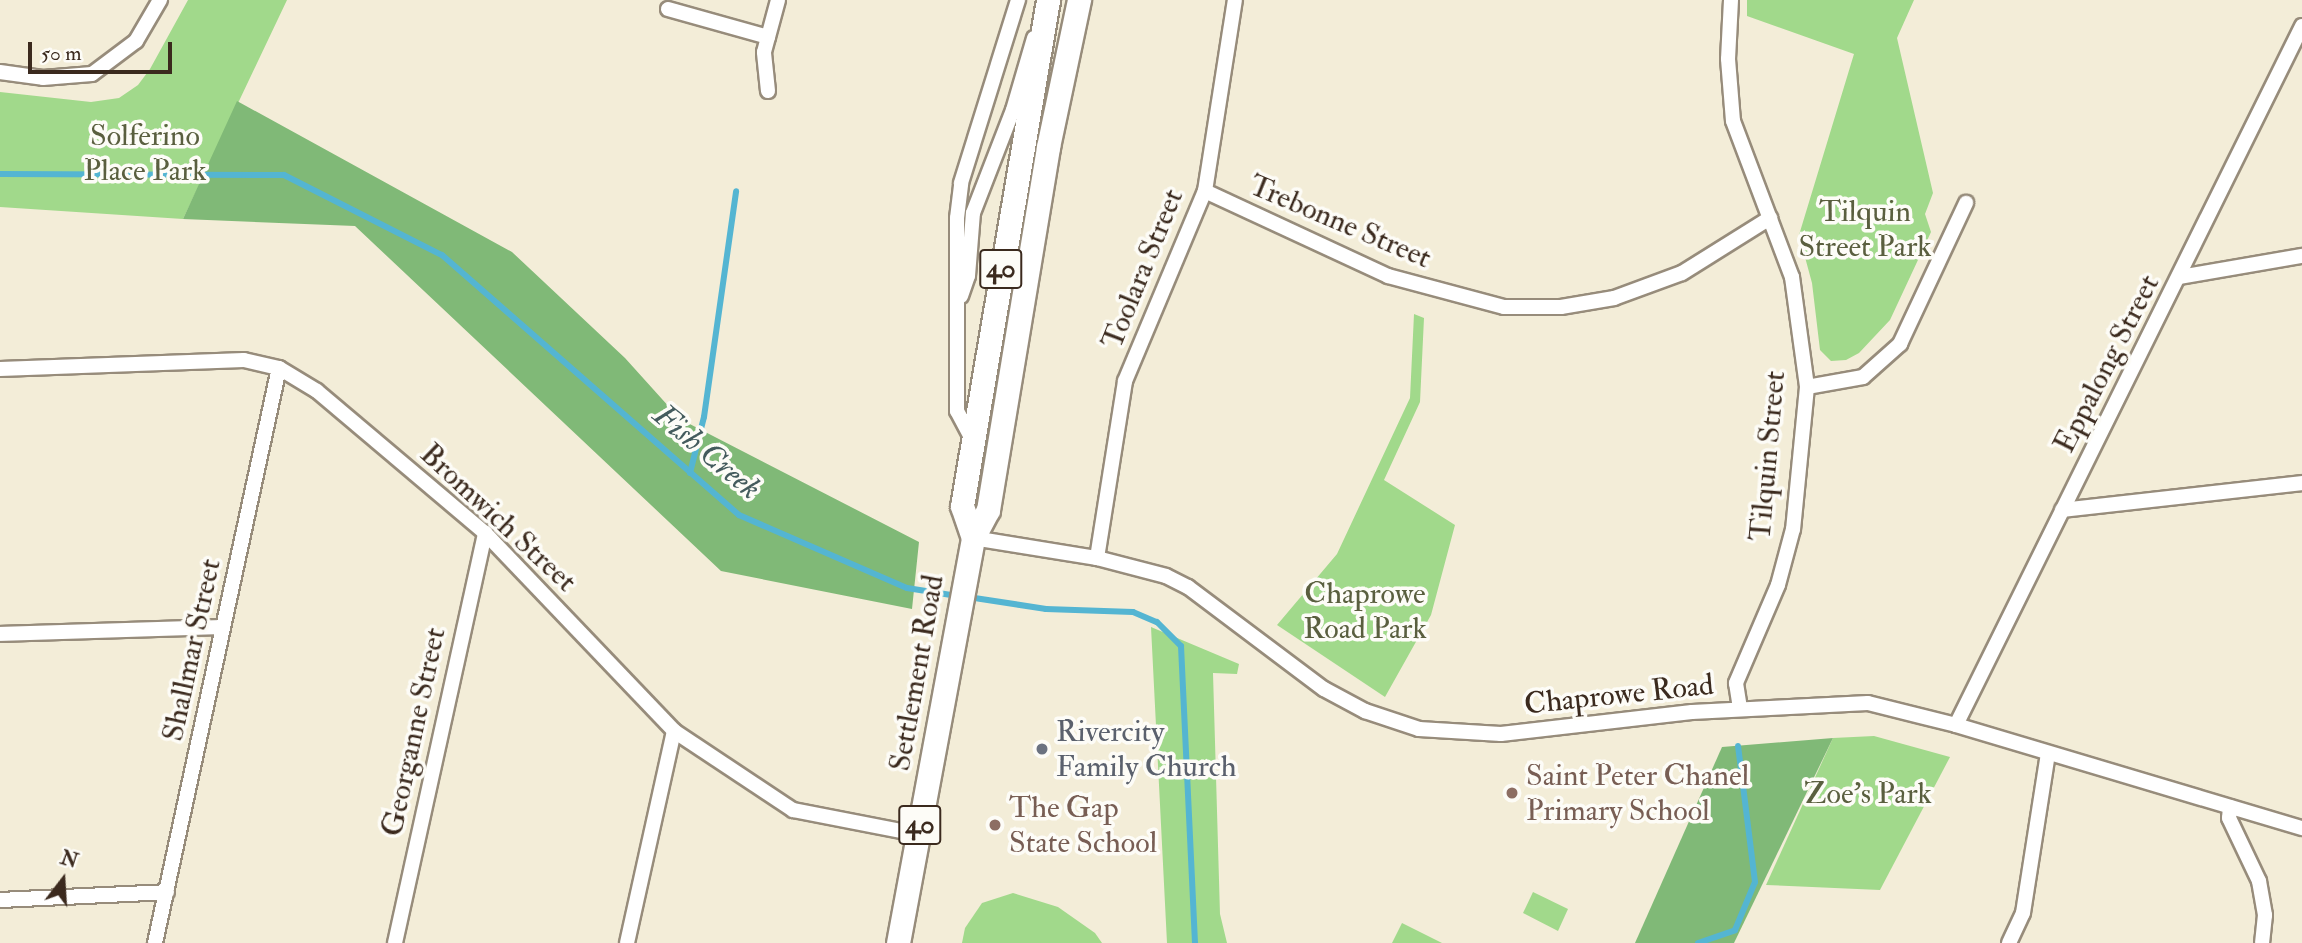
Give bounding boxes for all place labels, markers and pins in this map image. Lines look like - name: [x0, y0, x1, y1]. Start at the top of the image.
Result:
- place label: Rivercity Family Church: [1056, 714, 1237, 784]
- marker: Rivercity Family Church: [1034, 741, 1050, 757]
- place label: Saint Peter Chanel Primary School: [1526, 758, 1749, 828]
- marker: Saint Peter Chanel Primary School: [1504, 785, 1520, 801]
- place label: The Gap State School: [1009, 790, 1157, 860]
- marker: The Gap State School: [987, 817, 1003, 833]

